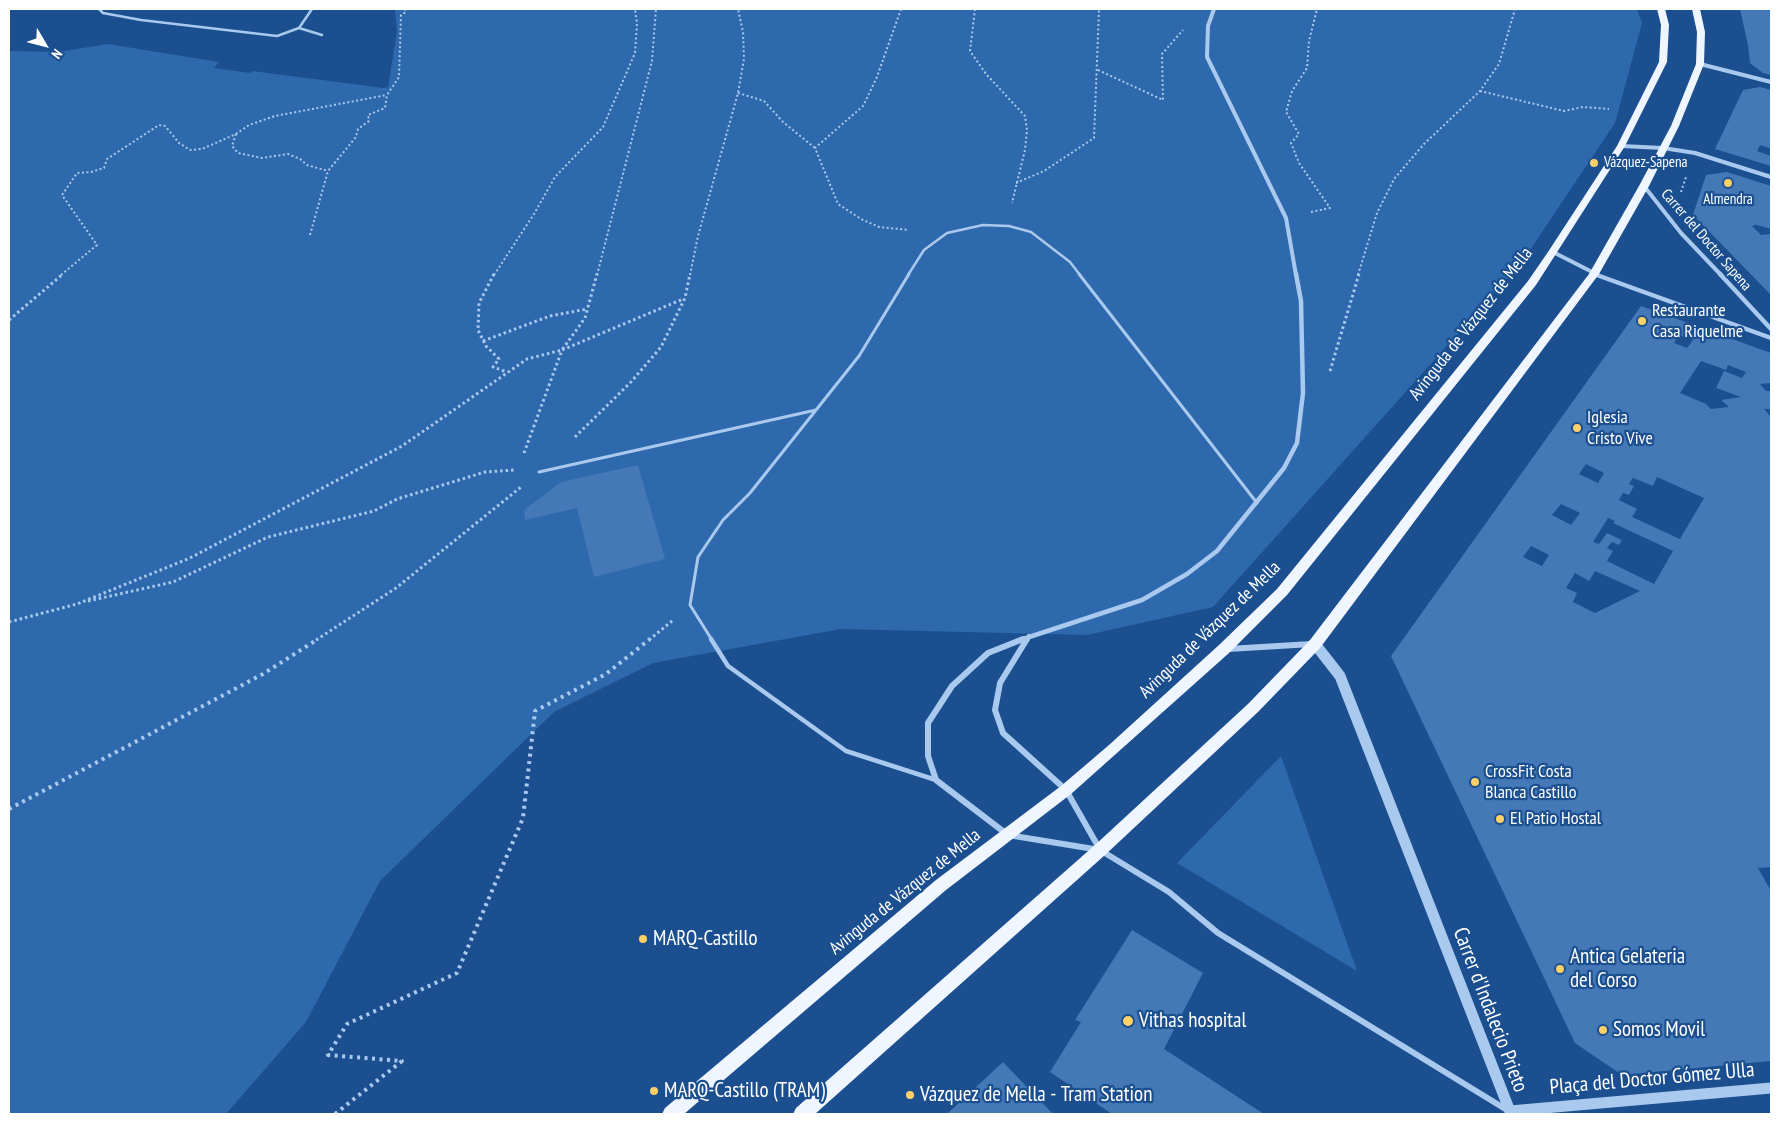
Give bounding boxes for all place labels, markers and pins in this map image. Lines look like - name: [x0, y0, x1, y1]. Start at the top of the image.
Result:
- place label: Vázquez-Sapena: [1604, 154, 1688, 172]
- marker: Vázquez-Sapena: [1588, 157, 1600, 169]
- marker: Almendra: [1722, 177, 1734, 189]
- place label: Almendra: [1703, 191, 1753, 209]
- place label: Restaurante Casa Riquelme: [1652, 300, 1743, 342]
- marker: Restaurante Casa Riquelme: [1636, 315, 1648, 327]
- place label: Iglesia Cristo Vive: [1587, 407, 1653, 449]
- marker: Iglesia Cristo Vive: [1571, 422, 1583, 434]
- place label: CrossFit Costa Blanca Castillo: [1485, 761, 1577, 804]
- marker: CrossFit Costa Blanca Castillo: [1469, 776, 1481, 788]
- place label: El Patio Hostal: [1510, 808, 1601, 830]
- marker: El Patio Hostal: [1494, 813, 1506, 825]
- place label: MARQ-Castillo: [653, 926, 757, 952]
- marker: MARQ-Castillo: [637, 933, 649, 945]
- place label: Antica Gelateria del Corso: [1570, 944, 1685, 994]
- marker: Antica Gelateria del Corso: [1554, 963, 1566, 975]
- place label: Vithas hospital: [1139, 1008, 1246, 1034]
- marker: Vithas hospital: [1121, 1014, 1135, 1028]
- place label: Somos Movil: [1613, 1017, 1705, 1043]
- marker: Somos Movil: [1597, 1024, 1609, 1036]
- place label: MARQ-Castillo (TRAM): [664, 1078, 825, 1104]
- place label: Vázquez de Mella - Tram Station: [920, 1082, 1152, 1108]
- marker: MARQ-Castillo (TRAM): [648, 1085, 660, 1097]
- marker: Vázquez de Mella - Tram Station: [904, 1089, 916, 1101]

